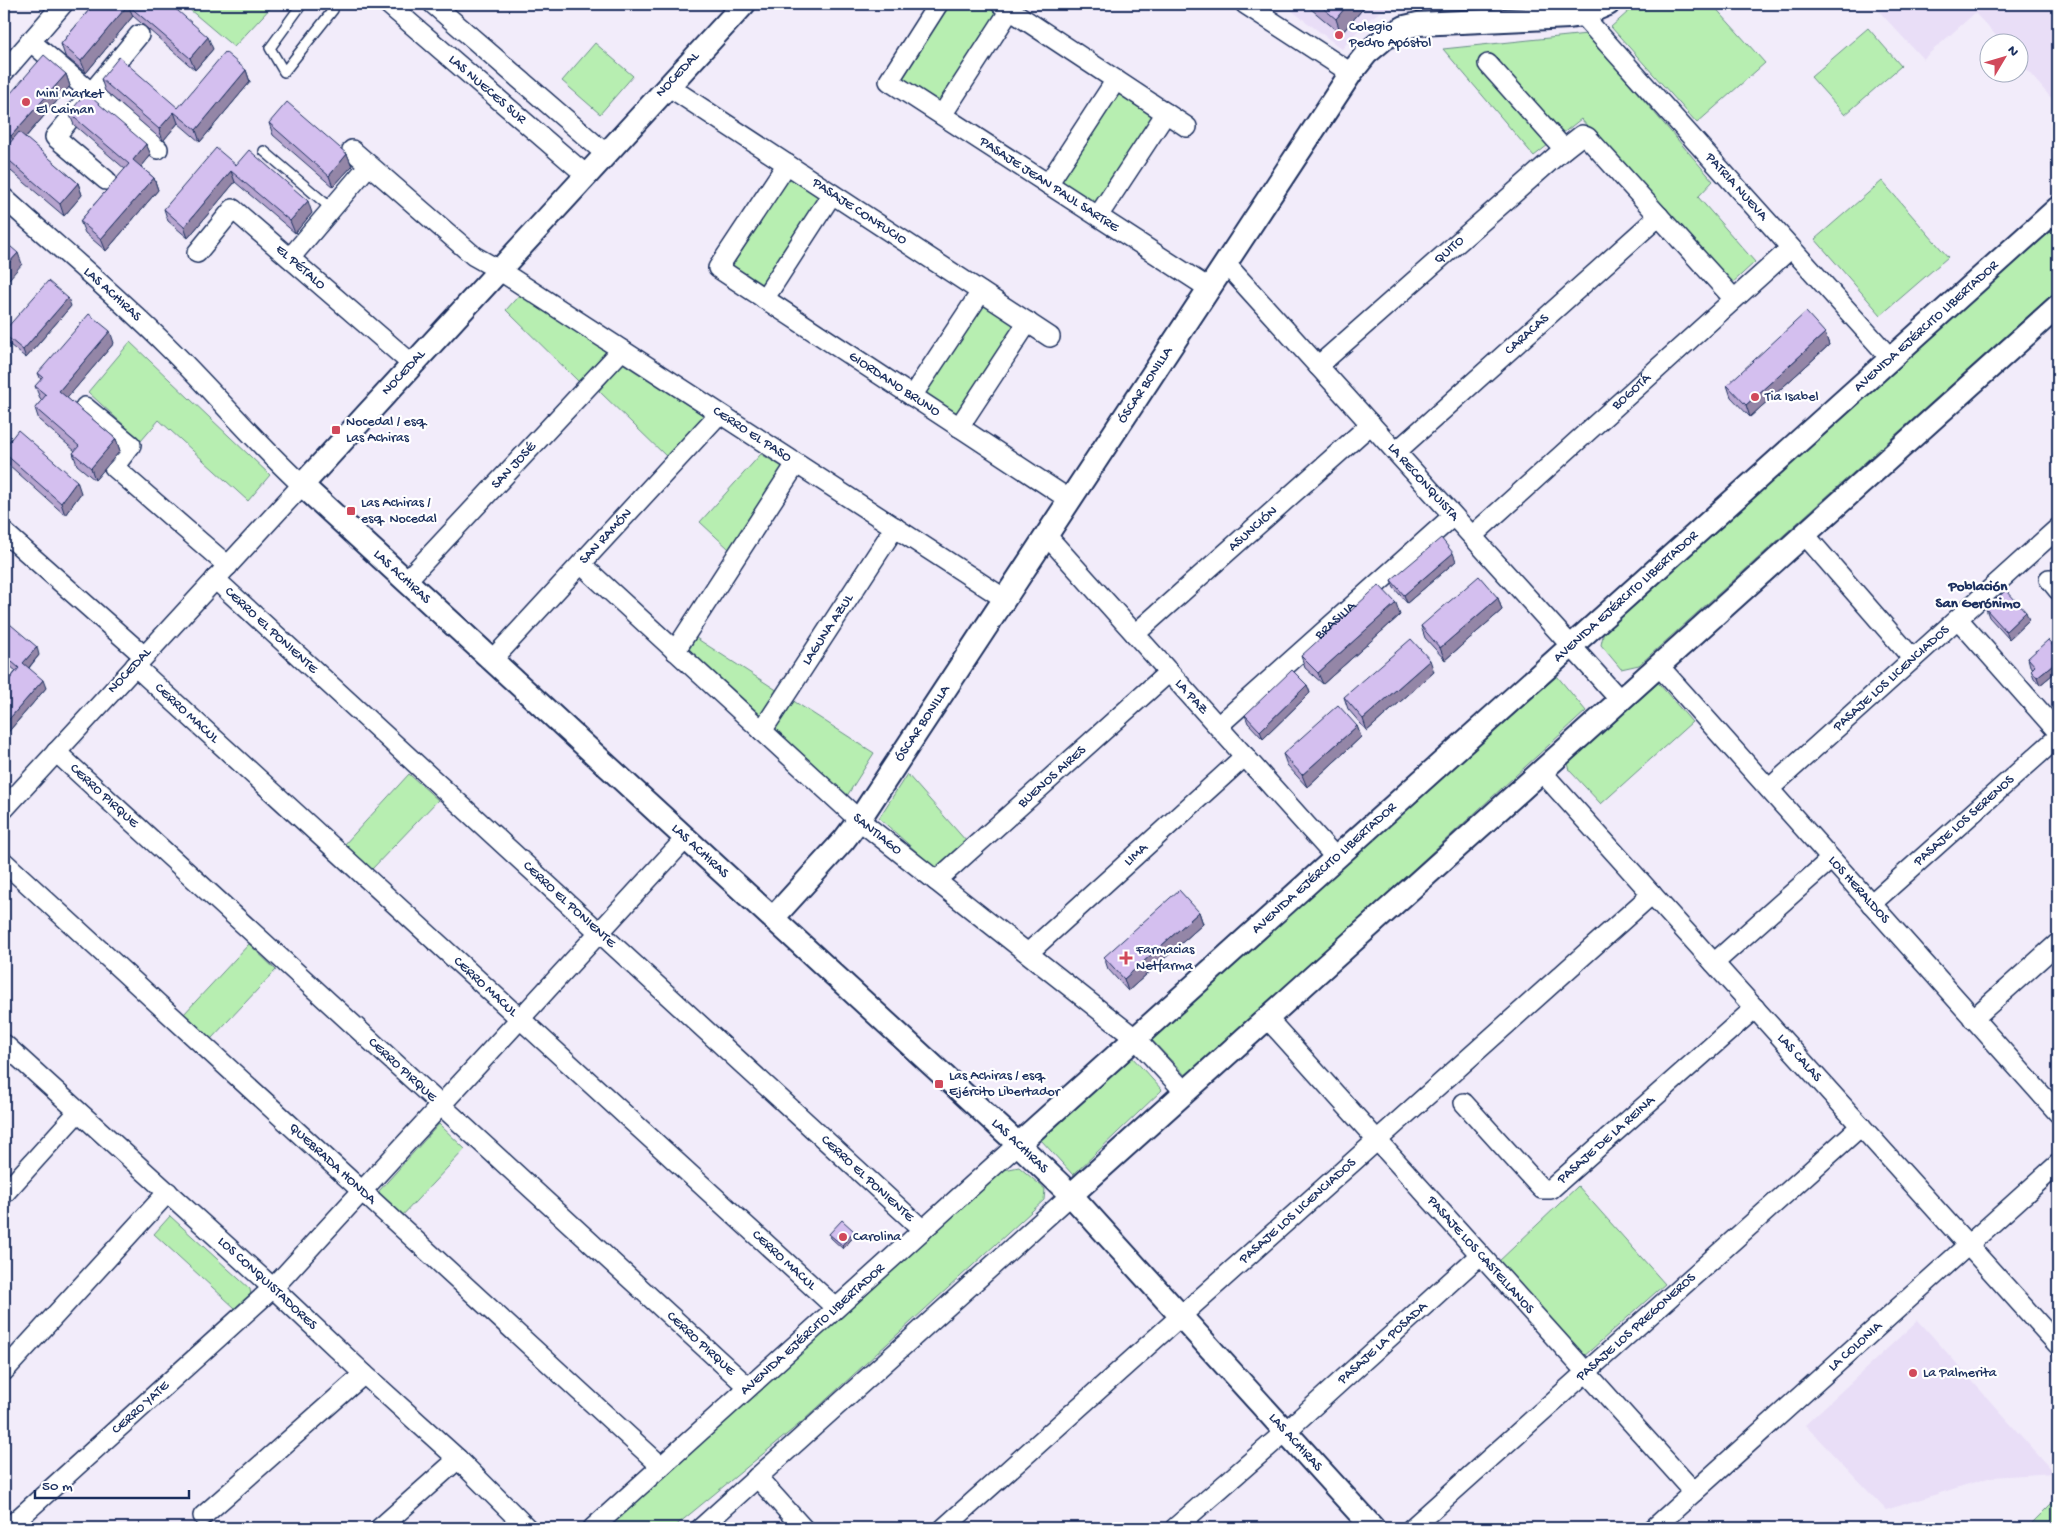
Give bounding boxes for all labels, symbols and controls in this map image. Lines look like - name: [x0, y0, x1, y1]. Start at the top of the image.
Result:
- place label: Colegio Pedro Apóstol: [1348, 19, 1431, 52]
- marker: Colegio Pedro Apóstol: [1333, 29, 1345, 41]
- north arrow: [1980, 32, 2030, 82]
- text: N: [2003, 43, 2022, 60]
- street label: NOCEDAL: [653, 48, 704, 101]
- street label: LAS NUECES SUR: [445, 51, 530, 128]
- place label: Mini Market El Caiman: [36, 86, 105, 119]
- marker: Mini Market El Caiman: [20, 96, 32, 108]
- street label: PASAJE JEAN PAUL SARTRE: [975, 133, 1123, 237]
- street label: PATRIA NUEVA: [1701, 149, 1772, 225]
- street label: PASAJE CONFUCIO: [808, 174, 911, 249]
- street label: QUITO: [1431, 232, 1468, 268]
- street label: EL PÉTALO: [272, 241, 329, 294]
- street label: AVENIDA EJÉRCITO LIBERTADOR: [1850, 257, 2003, 396]
- street label: LAS ACHIRAS: [80, 264, 145, 325]
- street label: CARACAS: [1501, 310, 1553, 359]
- street label: ÓSCAR BONILLA: [1114, 343, 1177, 427]
- street label: NOCEDAL: [379, 346, 430, 399]
- street label: GIORDANO BRUNO: [845, 348, 944, 421]
- street label: BOGOTÁ: [1608, 370, 1655, 414]
- place label: Tia Isabel: [1764, 389, 1819, 406]
- marker: Tia Isabel: [1749, 391, 1761, 403]
- street label: CERRO EL PASO: [709, 403, 795, 467]
- place label: Nocedal / esq. Las Achiras: [346, 414, 429, 447]
- marker: Nocedal / esq. Las Achiras: [330, 424, 342, 436]
- street label: SAN JOSÉ: [488, 438, 541, 493]
- street label: LA RECONQUISTA: [1384, 440, 1463, 525]
- place label: Las Achiras / esq. Nocedal: [361, 495, 437, 528]
- street label: ASUNCIÓN: [1225, 502, 1281, 555]
- marker: Las Achiras / esq. Nocedal: [345, 505, 357, 517]
- street label: SAN RAMÓN: [576, 505, 636, 568]
- street label: AVENIDA EJÉRCITO LIBERTADOR: [1550, 527, 1702, 666]
- street label: LAS ACHIRAS: [369, 546, 435, 608]
- district label: Población San Gerónimo: [1935, 578, 2021, 613]
- street label: CERRO EL PONIENTE: [221, 583, 322, 678]
- street label: LAGUNA AZUL: [799, 590, 858, 668]
- street label: BRASILIA: [1311, 597, 1360, 644]
- street label: PASAJE LOS LICENCIADOS: [1829, 621, 1954, 736]
- street label: NOCEDAL: [105, 644, 156, 697]
- street label: LA PAZ: [1171, 676, 1212, 719]
- street label: CERRO MACUL: [151, 679, 223, 748]
- street label: ÓSCAR BONILLA: [891, 681, 954, 765]
- street label: BUENOS AIRES: [1014, 742, 1090, 812]
- street label: CERRO PIRQUE: [66, 760, 143, 833]
- street label: PASAJE LOS SERENOS: [1910, 771, 2018, 871]
- street label: AVENIDA EJÉRCITO LIBERTADOR: [1248, 798, 1401, 938]
- street label: SANTIAGO: [849, 810, 906, 859]
- street label: LAS ACHIRAS: [667, 820, 733, 882]
- street label: LIMA: [1121, 839, 1152, 870]
- street label: LOS HERALDOS: [1824, 852, 1894, 928]
- street label: CERRO EL PONIENTE: [519, 857, 620, 953]
- place label: Farmacias Netfarma: [1135, 942, 1195, 975]
- marker: Farmacias Netfarma: [1120, 952, 1132, 964]
- street label: CERRO MACUL: [449, 953, 522, 1021]
- street label: LAS CALAS: [1773, 1030, 1826, 1086]
- street label: CERRO PIRQUE: [364, 1034, 441, 1106]
- place label: Las Achiras / esq. Ejército Libertador: [949, 1068, 1061, 1101]
- marker: Las Achiras / esq. Ejército Libertador: [933, 1078, 945, 1090]
- street label: PASAJE DE LA REINA: [1553, 1092, 1659, 1188]
- street label: LAS ACHIRAS: [987, 1115, 1052, 1177]
- street label: QUEBRADA HONDA: [285, 1119, 380, 1209]
- street label: CERRO EL PONIENTE: [817, 1132, 918, 1227]
- street label: PASAJE LOS LICENCIADOS: [1235, 1154, 1360, 1268]
- street label: PASAJE LOS CASTELLANOS: [1422, 1192, 1538, 1318]
- street label: CERRO MACUL: [748, 1227, 820, 1295]
- place label: Carolina: [853, 1229, 902, 1246]
- marker: Carolina: [837, 1231, 849, 1243]
- street label: LOS CONQUISTADORES: [214, 1233, 321, 1334]
- street label: AVENIDA EJÉRCITO LIBERTADOR: [737, 1260, 889, 1399]
- street label: PASAJE LOS PREGONEROS: [1572, 1269, 1700, 1386]
- street label: PASAJE LA POSADA: [1334, 1298, 1432, 1389]
- street label: CERRO PIRQUE: [663, 1308, 740, 1380]
- street label: LA COLONIA: [1825, 1317, 1887, 1375]
- place label: La Palmerita: [1923, 1365, 1998, 1382]
- marker: La Palmerita: [1907, 1367, 1919, 1379]
- street label: CERRO YATE: [108, 1377, 174, 1438]
- street label: LAS ACHIRAS: [1265, 1410, 1326, 1475]
- scale bar: [35, 1467, 189, 1499]
- text: 50 m: [42, 1478, 73, 1496]

